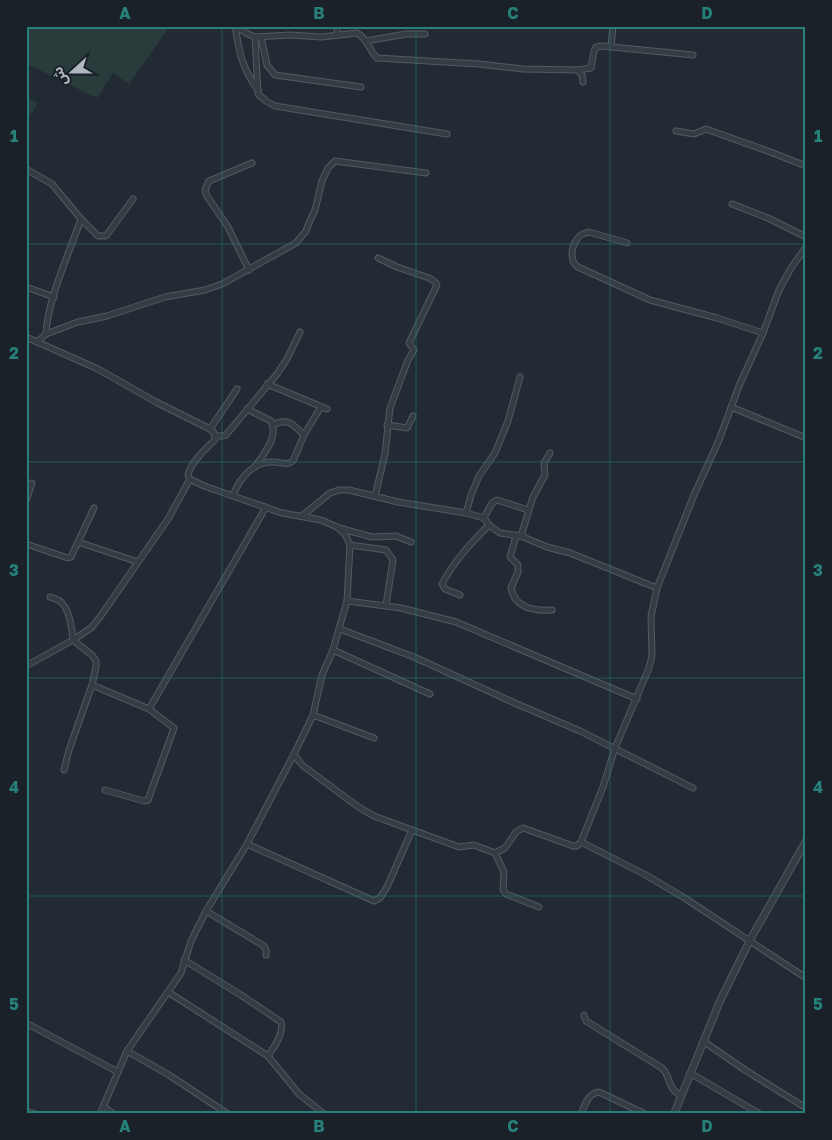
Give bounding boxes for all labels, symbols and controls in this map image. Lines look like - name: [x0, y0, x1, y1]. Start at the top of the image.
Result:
- text: A: [119, 3, 131, 23]
- text: B: [313, 3, 325, 23]
- text: C: [507, 3, 519, 23]
- text: D: [701, 3, 713, 23]
- north arrow: [48, 48, 98, 98]
- text: ش: [48, 65, 71, 89]
- text: 1: [10, 126, 18, 146]
- text: 1: [814, 126, 822, 146]
- text: 2: [9, 343, 19, 363]
- text: 2: [813, 343, 823, 363]
- text: 3: [9, 560, 19, 580]
- text: 3: [813, 560, 823, 580]
- text: 4: [9, 777, 19, 797]
- text: 4: [813, 777, 823, 797]
- text: 5: [9, 994, 19, 1014]
- text: 5: [813, 994, 823, 1014]
- text: A: [119, 1116, 131, 1136]
- text: B: [313, 1116, 325, 1136]
- text: C: [507, 1116, 519, 1136]
- text: D: [701, 1116, 713, 1136]

